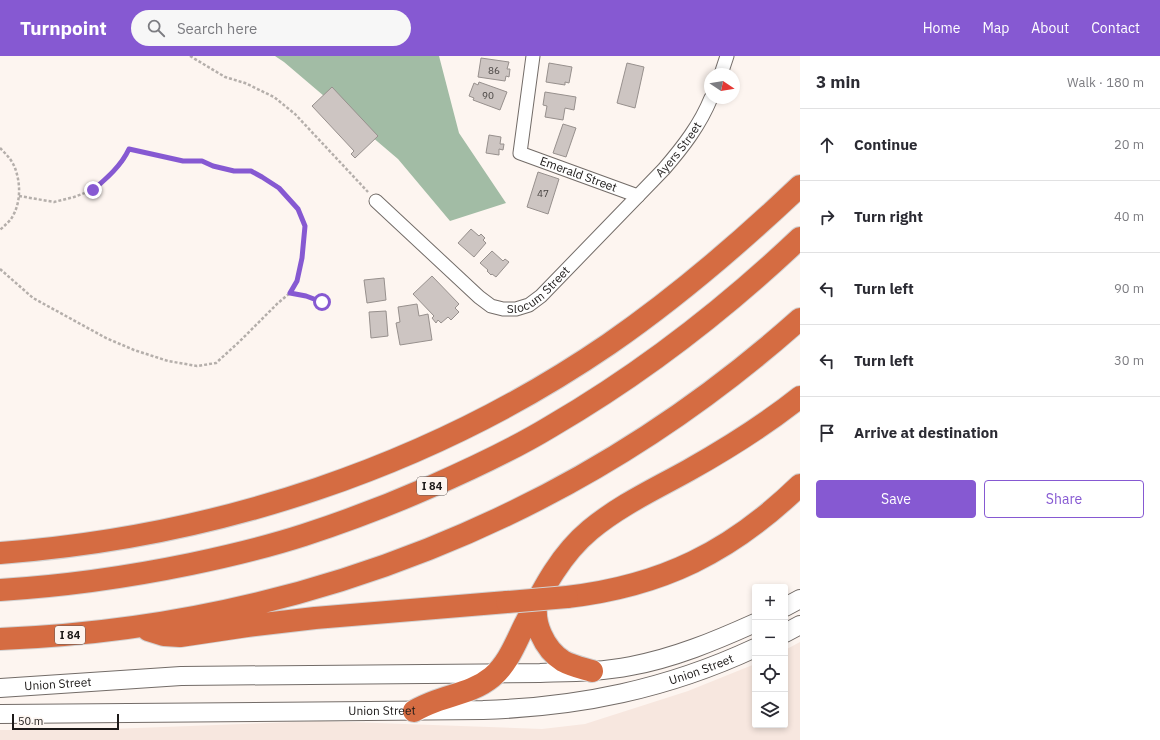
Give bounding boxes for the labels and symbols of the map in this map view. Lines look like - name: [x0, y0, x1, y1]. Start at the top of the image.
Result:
- house number: 86: [488, 64, 500, 77]
- north arrow: [704, 68, 740, 104]
- house number: 90: [482, 89, 494, 102]
- street label: Ayers Street: [652, 119, 704, 180]
- street label: Emerald Street: [538, 153, 619, 195]
- route end: [84, 181, 102, 199]
- house number: 47: [537, 187, 549, 200]
- street label: Slocum Street: [507, 263, 573, 316]
- route start: [313, 293, 331, 311]
- road number: I 84: [417, 477, 447, 495]
- road number: I 84: [55, 626, 85, 644]
- street label: Union Street: [667, 651, 735, 687]
- street label: Union Street: [24, 674, 92, 693]
- street label: Union Street: [348, 703, 416, 718]
- scale bar: [12, 712, 119, 731]

